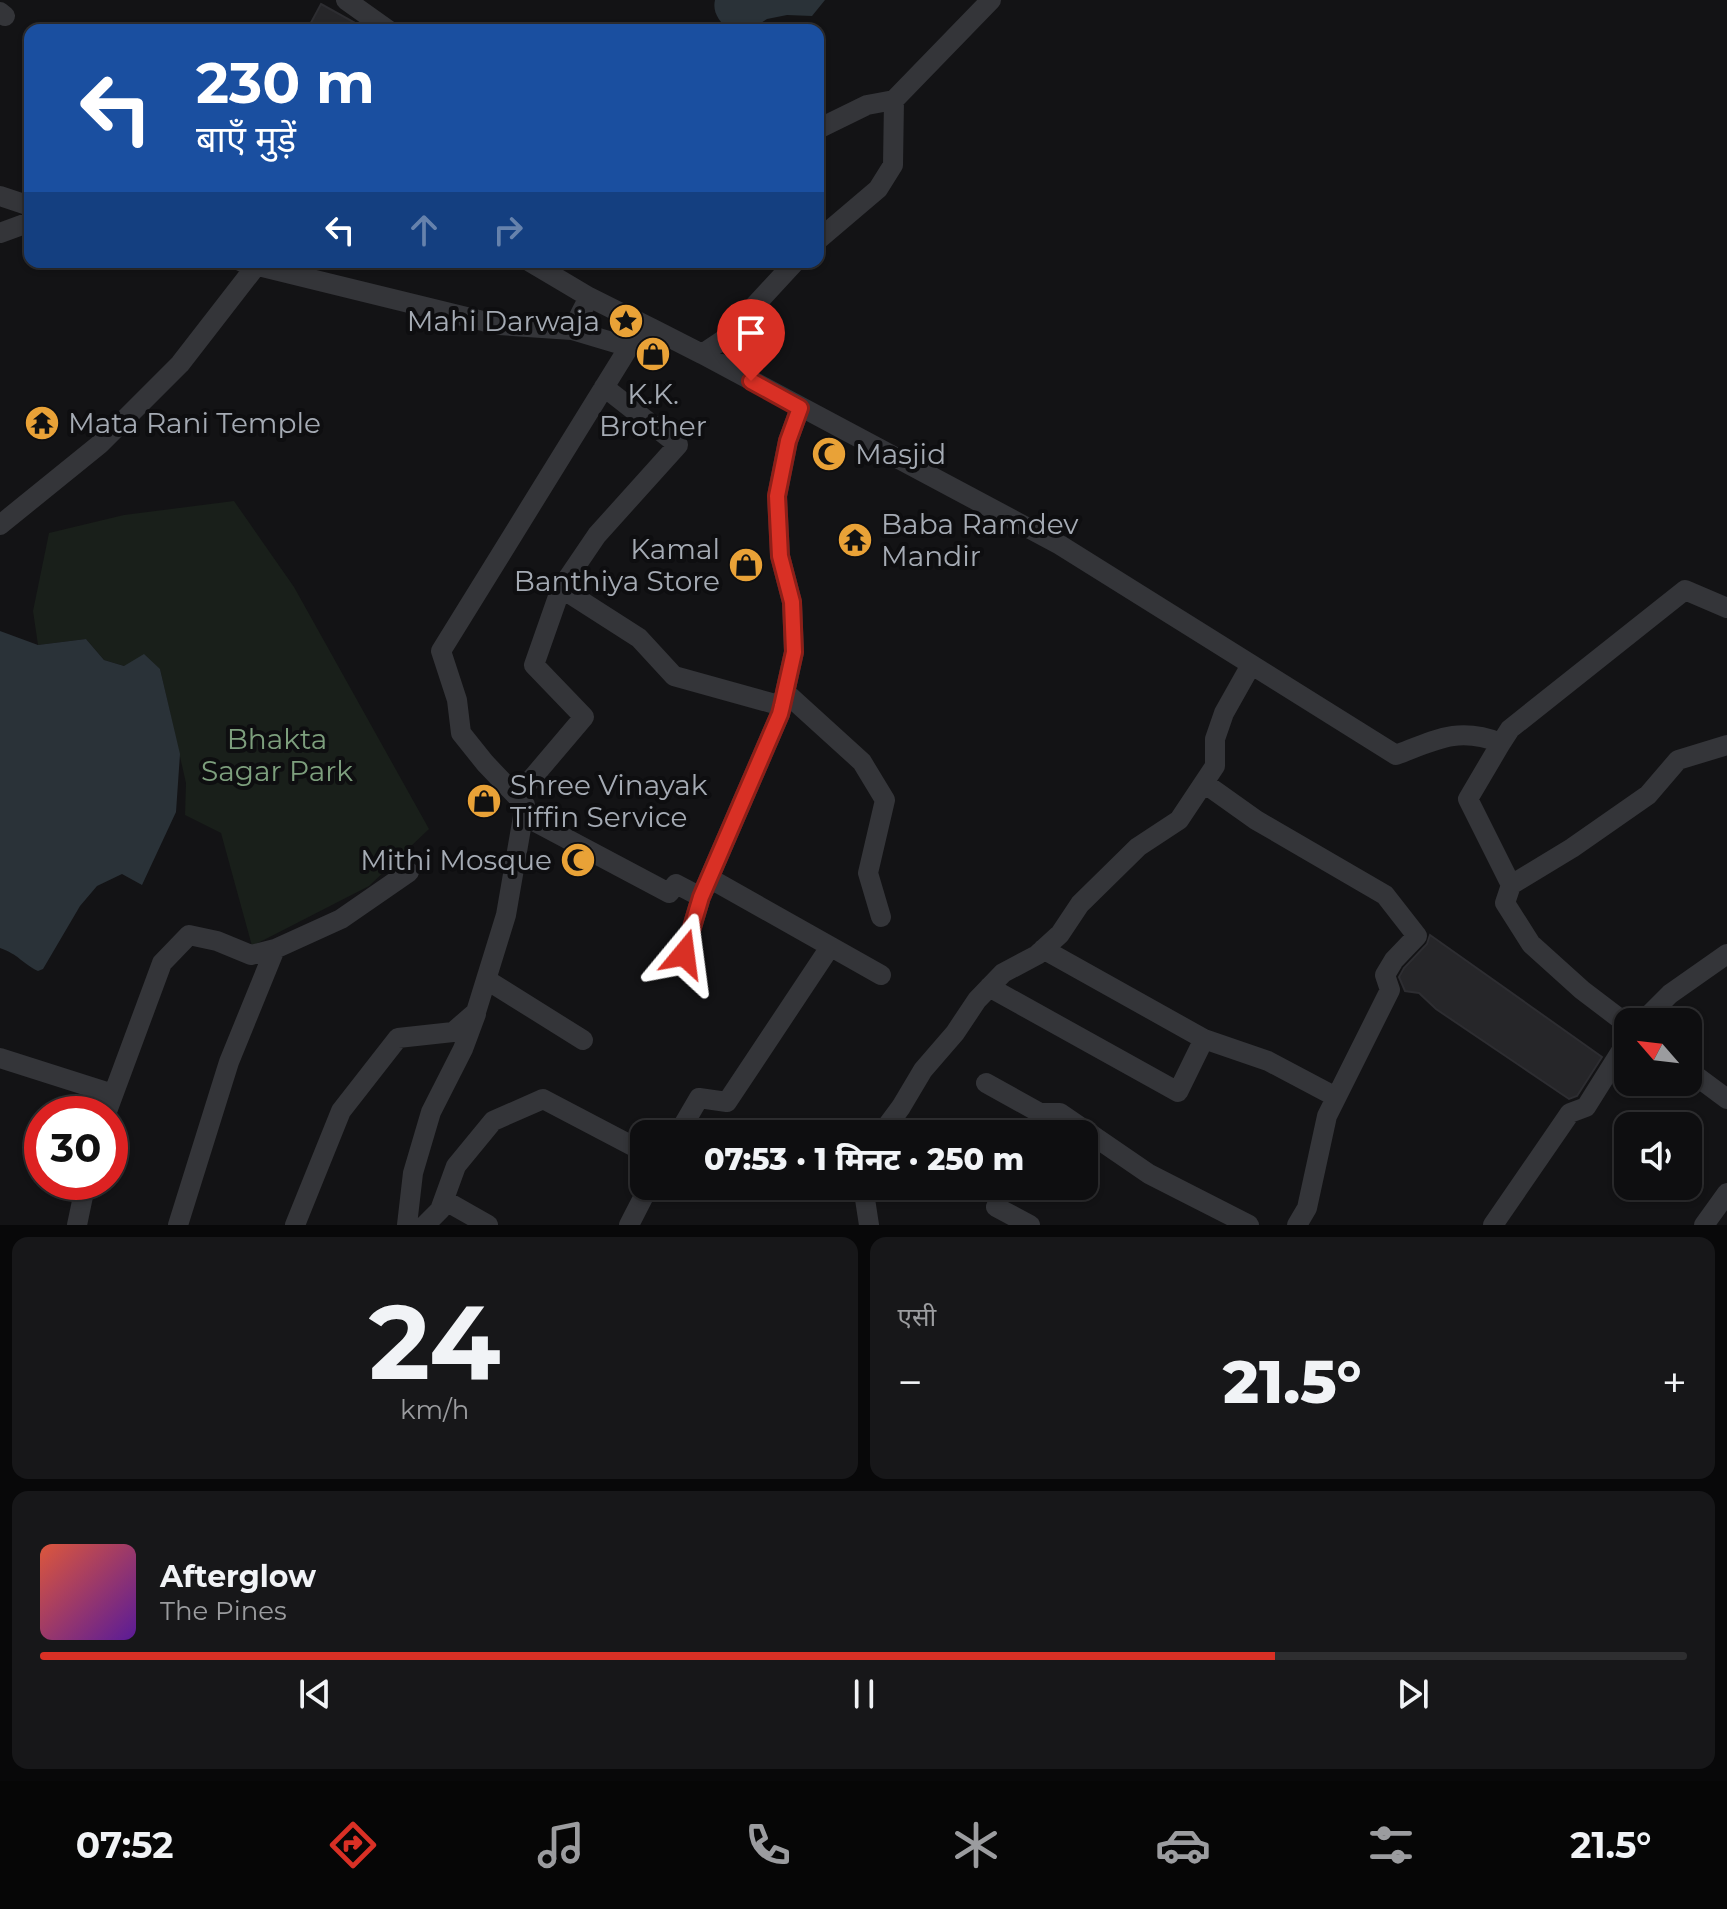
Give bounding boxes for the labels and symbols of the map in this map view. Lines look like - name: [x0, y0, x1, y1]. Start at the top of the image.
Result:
- pin: [717, 299, 785, 381]
- place icon: Mahi Darwaja: [607, 302, 645, 340]
- place label: Mahi Darwaja: [407, 304, 600, 338]
- shop icon: K.K. Brother: [634, 335, 672, 373]
- place label: K.K. Brother: [599, 377, 707, 443]
- temple icon: Mata Rani Temple: [23, 404, 61, 442]
- place label: Mata Rani Temple: [68, 406, 321, 440]
- mosque icon: Masjid: [810, 435, 848, 473]
- place label: Masjid: [855, 437, 946, 471]
- place label: Baba Ramdev Mandir: [881, 507, 1079, 573]
- temple icon: Baba Ramdev Mandir: [836, 521, 874, 559]
- place label: Kamal Banthiya Store: [514, 532, 720, 598]
- shop icon: Kamal Banthiya Store: [727, 546, 765, 584]
- park label: Bhakta Sagar Park: [201, 722, 353, 788]
- place label: Shree Vinayak Tiffin Service: [510, 768, 708, 834]
- shop icon: Shree Vinayak Tiffin Service: [465, 782, 503, 820]
- mosque icon: Mithi Mosque: [559, 841, 597, 879]
- place label: Mithi Mosque: [360, 843, 552, 877]
- position arrow: [642, 912, 726, 996]
- north arrow: [1614, 1008, 1702, 1096]
- speed limit sign: 30: [24, 1096, 128, 1200]

